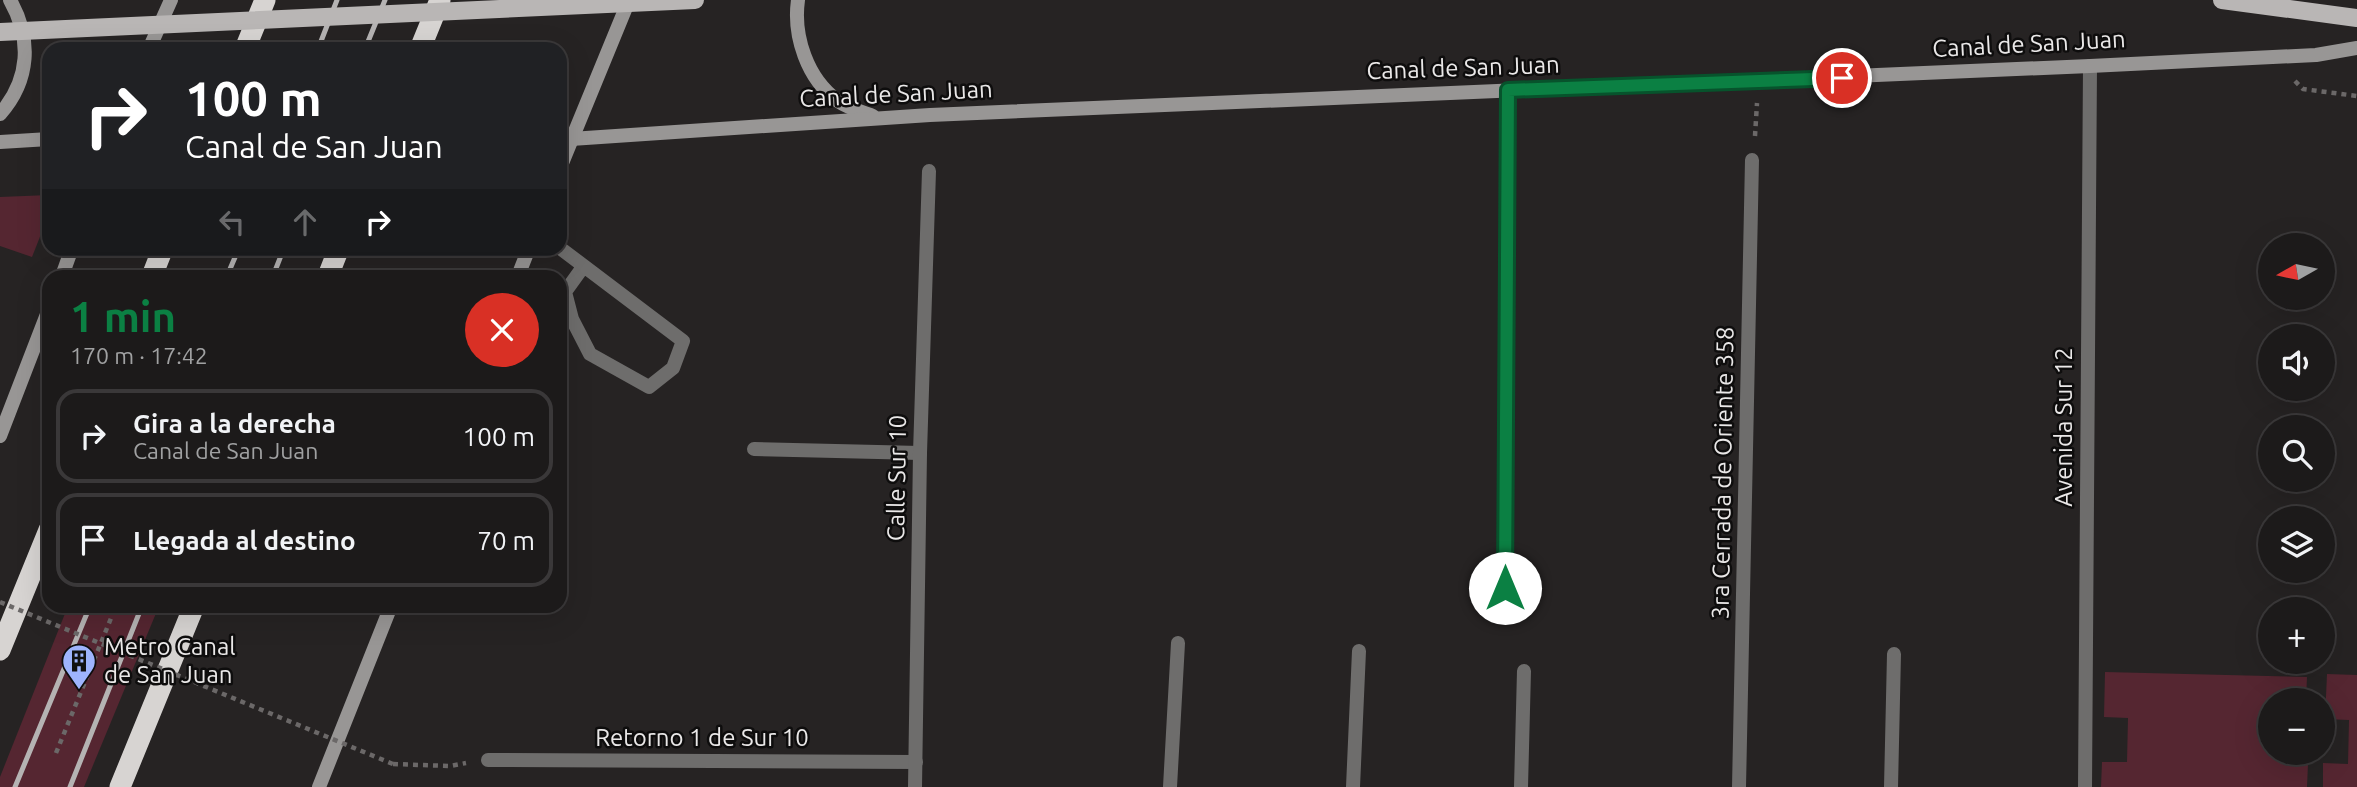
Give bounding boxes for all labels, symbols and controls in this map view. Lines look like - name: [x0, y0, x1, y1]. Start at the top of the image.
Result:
- street label: Canal de San Juan: [1932, 25, 2126, 62]
- pin: [1812, 48, 1872, 108]
- street label: Canal de San Juan: [1366, 51, 1560, 84]
- icon: arrive: [1823, 59, 1861, 97]
- icon: right: [70, 70, 161, 161]
- text: 100 m: [185, 70, 322, 125]
- street label: Canal de San Juan: [799, 75, 993, 112]
- text: Canal de San Juan: [185, 128, 443, 164]
- icon: left: [213, 203, 251, 241]
- icon: ahead: [286, 203, 324, 241]
- icon: right: [359, 203, 397, 241]
- north arrow: [2258, 233, 2334, 310]
- map controls: [2258, 233, 2335, 765]
- text: 1 min: [70, 293, 176, 340]
- button: close: [465, 293, 539, 367]
- button: sound: [2258, 324, 2335, 401]
- street label: 3ra Cerrada de Oriente 358: [1706, 326, 1739, 620]
- text: 170 m · 17:42: [70, 343, 208, 368]
- street label: Avenida Sur 12: [2050, 347, 2077, 507]
- text: Gira a la derecha: [133, 409, 336, 438]
- street label: Calle Sur 10: [882, 415, 911, 541]
- button: search: [2258, 415, 2335, 492]
- icon: right: [74, 417, 112, 455]
- text: 100 m: [463, 422, 535, 451]
- text: Canal de San Juan: [133, 438, 318, 463]
- button: layers: [2258, 506, 2335, 583]
- icon: arrive: [74, 521, 112, 559]
- text: Llegada al destino: [133, 526, 356, 555]
- text: 70 m: [477, 526, 535, 555]
- position arrow: [1468, 551, 1542, 625]
- button: +: [2258, 597, 2335, 674]
- place label: Metro Canal de San Juan: [104, 633, 236, 688]
- building icon: Metro Canal de San Juan: [60, 642, 98, 691]
- button: −: [2258, 688, 2335, 765]
- street label: Retorno 1 de Sur 10: [595, 724, 809, 751]

